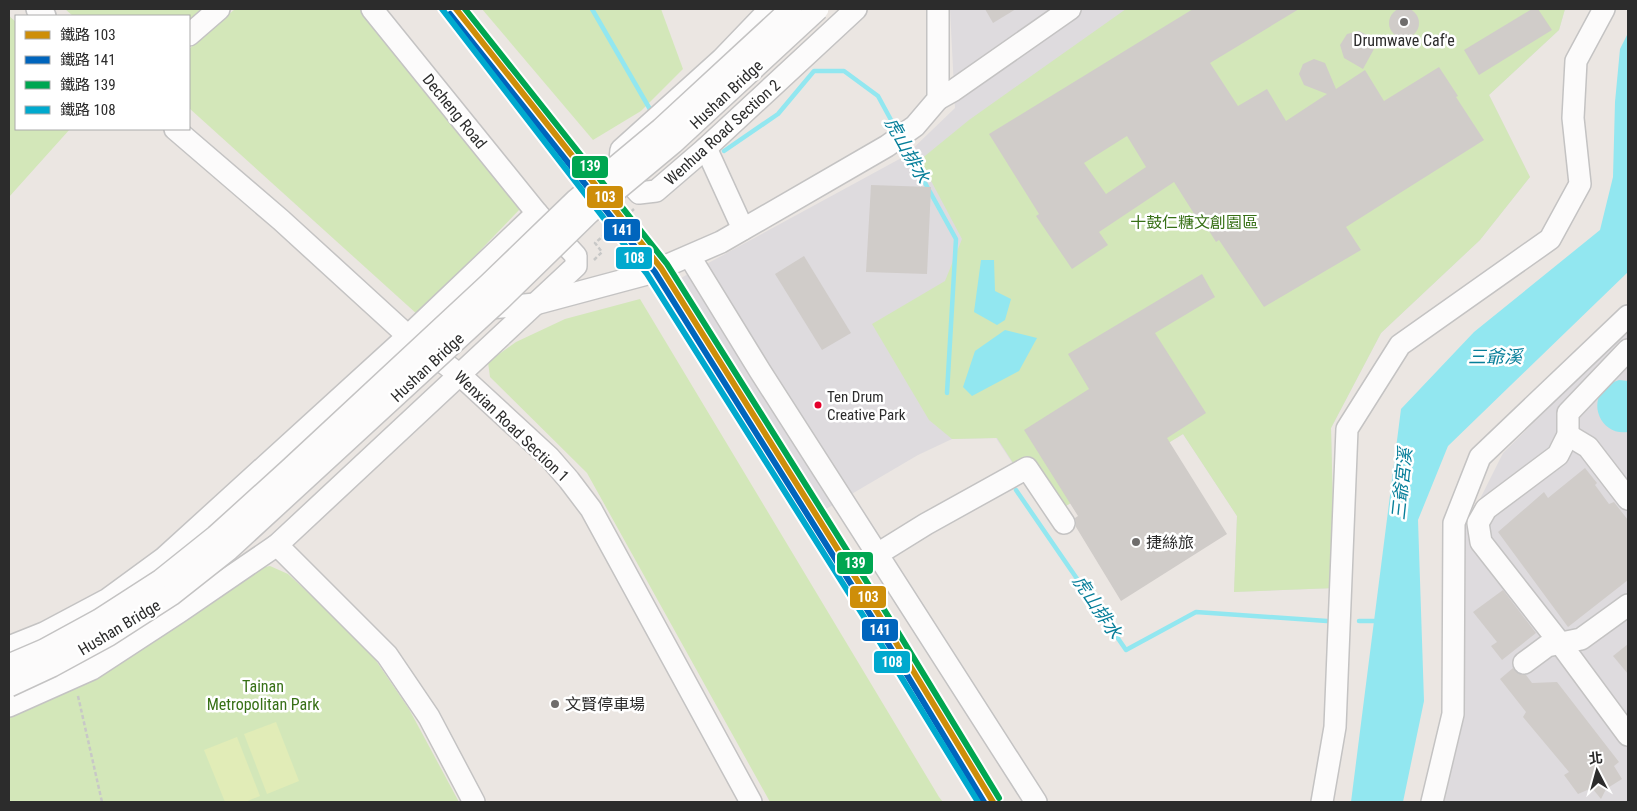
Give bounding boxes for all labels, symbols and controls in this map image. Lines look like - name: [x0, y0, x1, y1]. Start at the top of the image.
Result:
- legend: [15, 15, 190, 130]
- marker: Drumwave Caf'e: [1398, 16, 1410, 28]
- text: 鐵路 103: [60, 26, 116, 44]
- place label: Drumwave Caf'e: [1353, 31, 1455, 50]
- text: 鐵路 141: [60, 51, 116, 69]
- street label: Hushan Bridge: [686, 56, 767, 133]
- street label: Decheng Road: [419, 70, 491, 153]
- street label: Wenhua Road Section 2: [661, 75, 784, 189]
- text: 鐵路 139: [60, 76, 116, 94]
- text: 鐵路 108: [60, 101, 116, 119]
- water label: 虎山排水: [881, 113, 935, 187]
- line badge: 139: [571, 155, 609, 179]
- text: 139: [579, 158, 601, 174]
- line badge: 103: [586, 185, 624, 209]
- text: 103: [594, 189, 616, 205]
- park label: 十鼓仁糖文創園區: [1130, 213, 1258, 232]
- line badge: 141: [603, 218, 641, 242]
- text: 141: [611, 222, 633, 238]
- line badge: 108: [615, 246, 653, 270]
- text: 108: [623, 250, 645, 266]
- street label: Hushan Bridge: [387, 329, 468, 406]
- water label: 三爺溪: [1468, 346, 1525, 367]
- street label: Wenxian Road Section 1: [450, 367, 573, 486]
- place label: Ten Drum Creative Park: [827, 388, 906, 424]
- marker: Ten Drum Creative Park: [813, 400, 823, 410]
- water label: 三爺宮溪: [1387, 444, 1416, 521]
- place label: 捷絲旅: [1146, 533, 1194, 552]
- marker: 捷絲旅: [1130, 536, 1142, 548]
- line badge: 139: [836, 551, 874, 575]
- text: 139: [844, 555, 866, 571]
- water label: 虎山排水: [1069, 571, 1127, 643]
- line badge: 103: [849, 585, 887, 609]
- text: 103: [857, 589, 879, 605]
- street label: Hushan Bridge: [75, 595, 164, 659]
- line badge: 141: [861, 618, 899, 642]
- text: 141: [869, 622, 891, 638]
- line badge: 108: [873, 650, 911, 674]
- text: 108: [881, 654, 903, 670]
- park label: Tainan Metropolitan Park: [207, 677, 320, 714]
- place label: 文賢停車場: [565, 695, 645, 714]
- marker: 文賢停車場: [549, 698, 561, 710]
- north arrow: [1572, 746, 1622, 796]
- text: 北: [1588, 749, 1603, 767]

